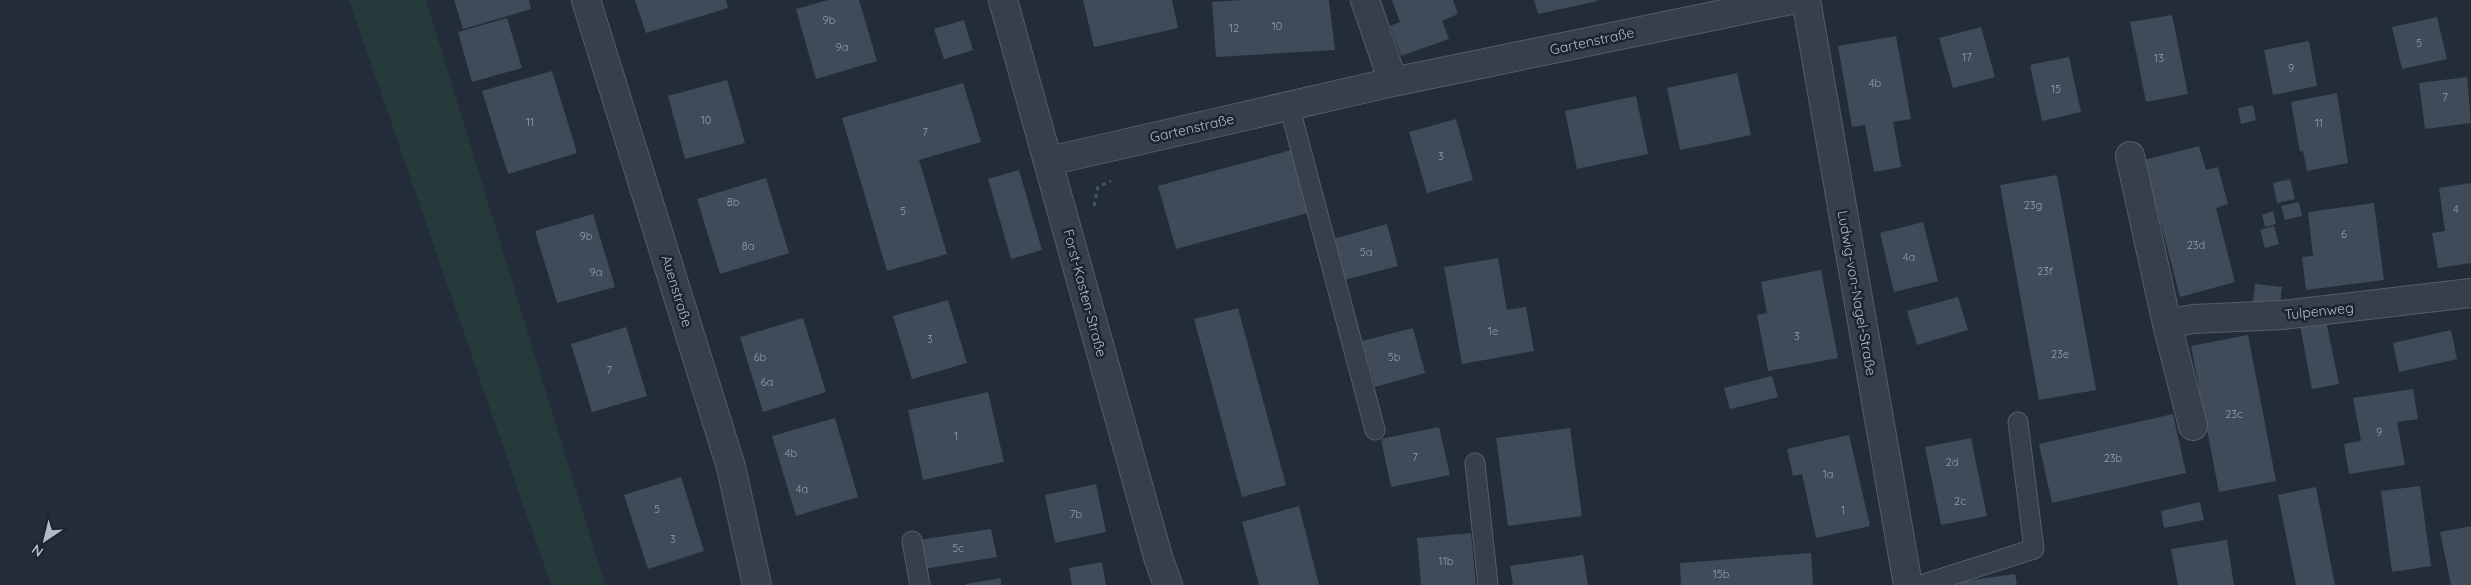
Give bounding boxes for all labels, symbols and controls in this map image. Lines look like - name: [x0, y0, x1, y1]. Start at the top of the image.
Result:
- house number: 9b: [823, 13, 836, 27]
- house number: 10: [1272, 19, 1282, 33]
- house number: 12: [1229, 21, 1239, 35]
- street label: Gartenstraße: [1548, 23, 1636, 59]
- house number: 5: [2416, 36, 2422, 50]
- house number: 9a: [836, 40, 848, 54]
- house number: 17: [1962, 50, 1972, 64]
- house number: 13: [2154, 51, 2164, 65]
- house number: 9: [2288, 61, 2294, 75]
- house number: 4b: [1869, 76, 1882, 90]
- house number: 15: [2051, 82, 2061, 96]
- house number: 7: [2442, 90, 2448, 104]
- street label: Gartenstraße: [1148, 110, 1236, 146]
- house number: 10: [701, 113, 711, 127]
- house number: 11: [526, 115, 534, 129]
- house number: 11: [2315, 116, 2323, 130]
- house number: 7: [922, 125, 928, 139]
- house number: 3: [1438, 149, 1444, 163]
- house number: 8b: [727, 195, 740, 209]
- house number: 23g: [2024, 198, 2042, 212]
- house number: 4: [2453, 202, 2459, 216]
- house number: 5: [900, 204, 906, 218]
- street label: Ludwig-von-Nagel-Straße: [1834, 209, 1880, 377]
- street label: Forst-Kasten-Straße: [1059, 227, 1111, 359]
- house number: 6: [2341, 227, 2347, 241]
- house number: 9b: [580, 229, 593, 243]
- house number: 23d: [2187, 238, 2205, 252]
- house number: 8a: [742, 239, 754, 253]
- house number: 5a: [1360, 245, 1372, 259]
- house number: 4a: [1903, 250, 1915, 264]
- street label: Auenstraße: [658, 253, 696, 329]
- house number: 23f: [2037, 264, 2053, 278]
- house number: 9a: [590, 265, 602, 279]
- street label: Tulpenweg: [2283, 298, 2355, 324]
- house number: 1e: [1488, 324, 1498, 338]
- house number: 3: [1794, 329, 1800, 343]
- house number: 3: [927, 332, 933, 346]
- house number: 23e: [2051, 347, 2069, 361]
- house number: 6b: [754, 350, 767, 364]
- house number: 5b: [1388, 350, 1401, 364]
- house number: 7: [606, 363, 612, 377]
- house number: 6a: [761, 375, 773, 389]
- house number: 23c: [2225, 407, 2243, 421]
- house number: 9: [2376, 425, 2382, 439]
- house number: 1: [954, 429, 958, 443]
- house number: 4b: [785, 446, 798, 460]
- house number: 7: [1412, 450, 1418, 464]
- house number: 23b: [2104, 451, 2123, 465]
- house number: 2d: [1946, 455, 1958, 469]
- house number: 1a: [1823, 467, 1833, 481]
- house number: 4a: [796, 482, 808, 496]
- house number: 2c: [1954, 494, 1966, 508]
- house number: 5: [654, 502, 660, 516]
- house number: 1: [1841, 503, 1845, 517]
- house number: 7b: [1070, 507, 1082, 521]
- north arrow: [20, 515, 70, 565]
- house number: 3: [670, 532, 676, 546]
- text: N: [28, 540, 47, 561]
- house number: 5c: [952, 541, 964, 555]
- house number: 11b: [1439, 554, 1454, 568]
- house number: 15b: [1713, 567, 1730, 581]

